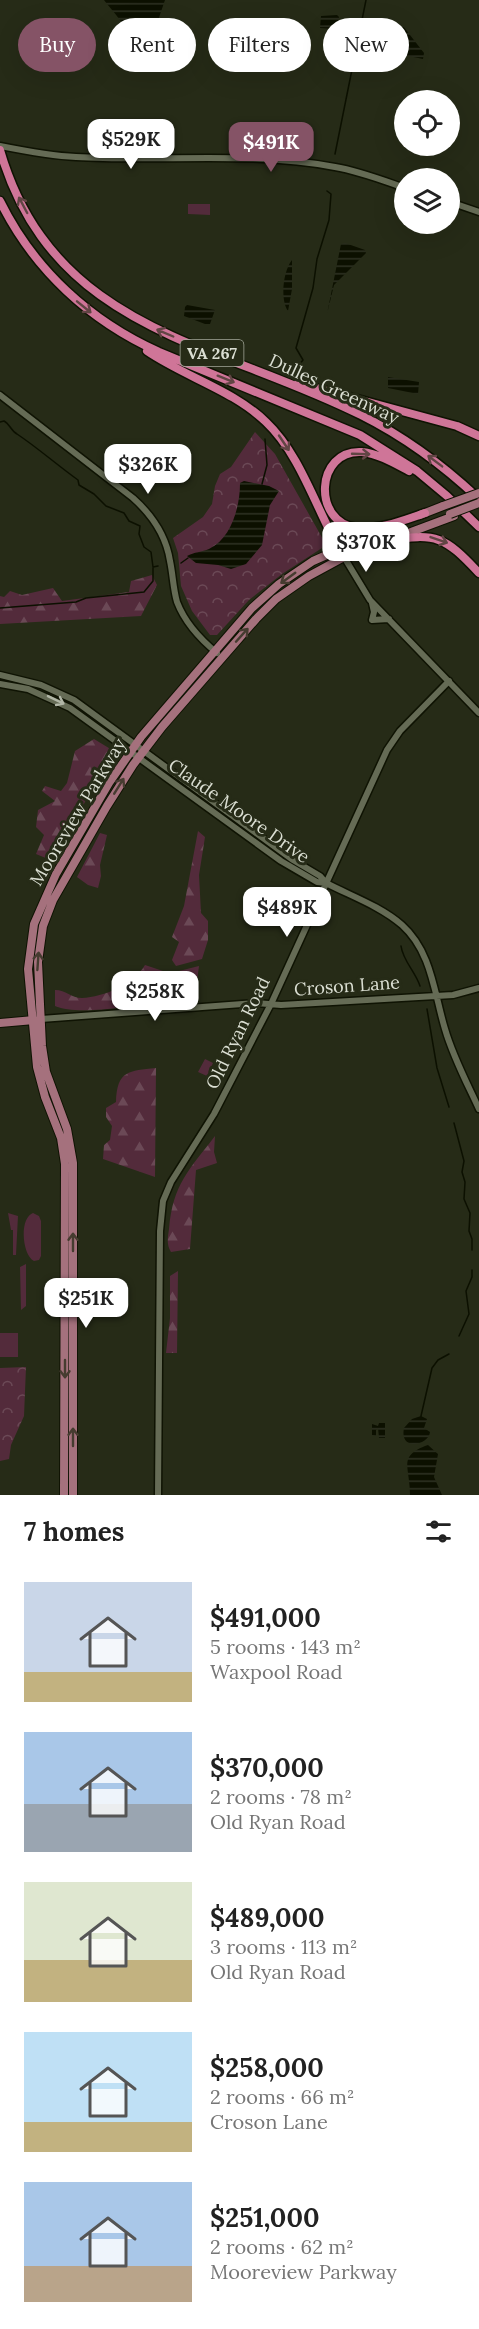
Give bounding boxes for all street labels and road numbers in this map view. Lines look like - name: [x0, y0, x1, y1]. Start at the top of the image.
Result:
- road number: VA 267: [180, 340, 244, 366]
- street label: Dulles Greenway: [265, 348, 403, 429]
- street label: Mooreview Parkway: [24, 733, 131, 890]
- street label: Claude Moore Drive: [164, 753, 315, 868]
- street label: Croson Lane: [293, 970, 401, 1001]
- street label: Old Ryan Road: [200, 973, 275, 1093]

